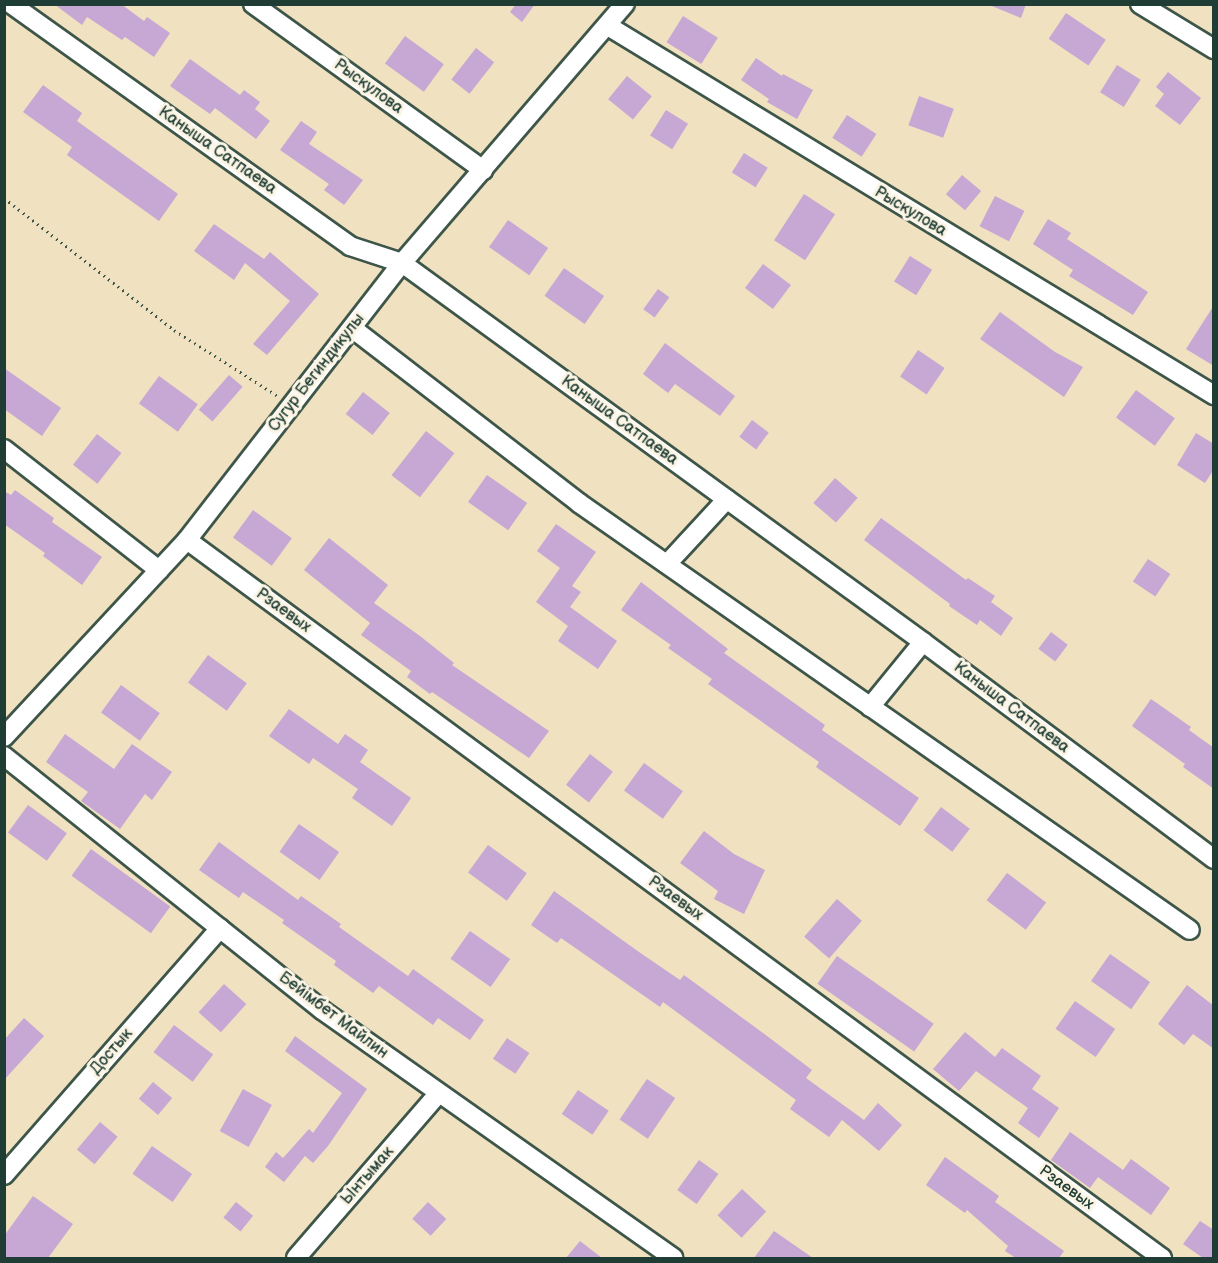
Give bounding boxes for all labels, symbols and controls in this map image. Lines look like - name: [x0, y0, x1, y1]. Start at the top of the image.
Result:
- street label: Рыскулова: [330, 56, 406, 118]
- street label: Каныша Сатпаева: [154, 103, 280, 199]
- street label: Рыскулова: [871, 183, 949, 241]
- street label: Сугур Бегиндикулы: [265, 310, 369, 436]
- street label: Каныша Сатпаева: [557, 372, 681, 470]
- street label: Рзаевых: [252, 585, 314, 637]
- street label: Каныша Сатпаева: [949, 658, 1073, 758]
- street label: Рзаевых: [644, 873, 706, 925]
- street label: Бейімбет Майлин: [274, 969, 392, 1063]
- street label: Достык: [87, 1025, 137, 1079]
- street label: Ынтымак: [337, 1143, 399, 1209]
- street label: Рзаевых: [1035, 1162, 1097, 1214]

